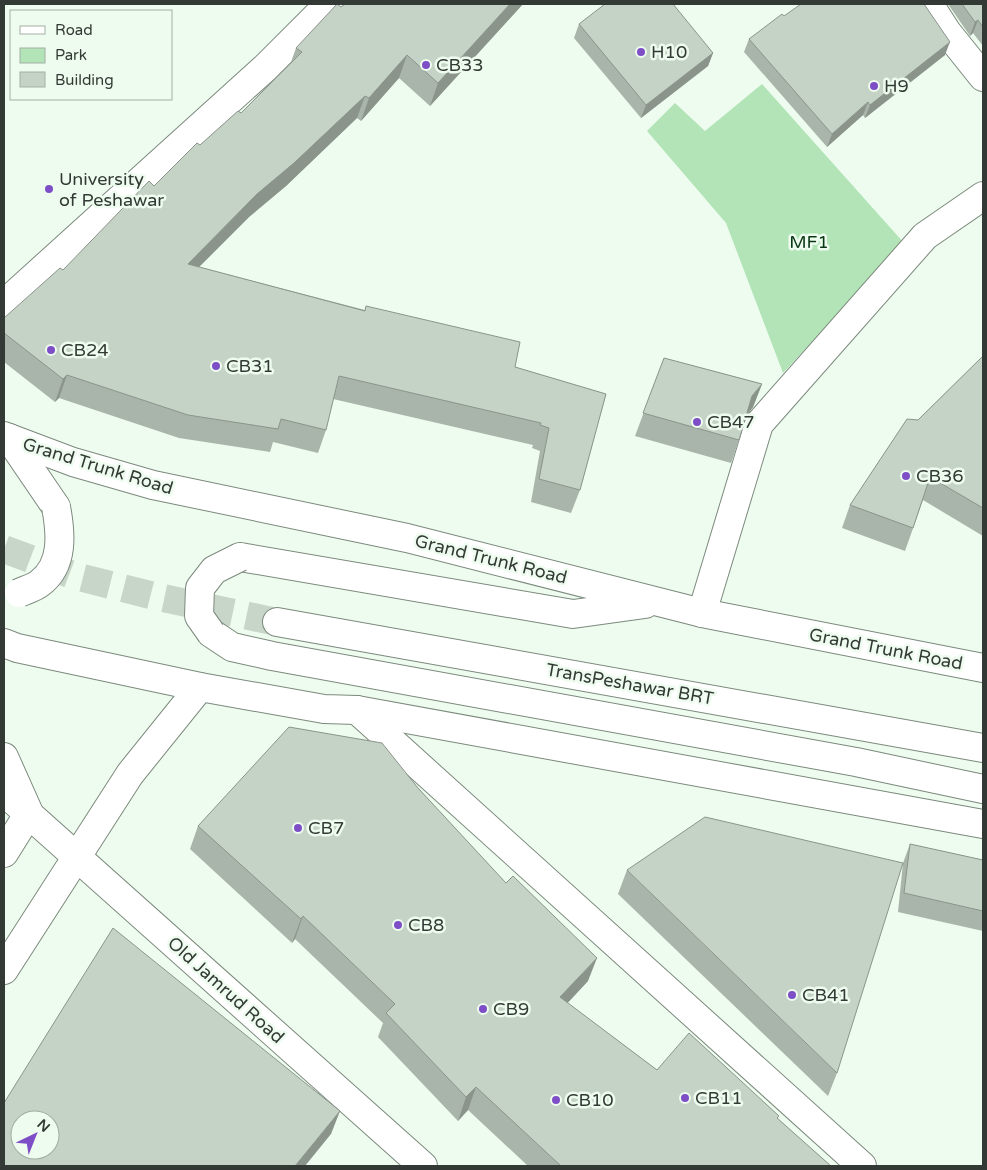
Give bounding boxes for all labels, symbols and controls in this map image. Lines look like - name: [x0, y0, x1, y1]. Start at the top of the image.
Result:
- legend: [10, 10, 172, 100]
- text: Road: [55, 21, 93, 39]
- place label: H10: [651, 41, 687, 63]
- text: Park: [55, 46, 87, 64]
- marker: H10: [635, 46, 647, 58]
- place label: CB33: [436, 54, 484, 76]
- marker: CB33: [420, 59, 432, 71]
- text: Building: [55, 71, 114, 89]
- place label: H9: [884, 75, 909, 97]
- marker: H9: [868, 80, 880, 92]
- place label: University of Peshawar: [59, 168, 164, 211]
- marker: University of Peshawar: [43, 183, 55, 195]
- park label: MF1: [789, 231, 829, 253]
- place label: CB24: [61, 339, 109, 361]
- marker: CB24: [45, 344, 57, 356]
- place label: CB31: [226, 355, 274, 377]
- marker: CB31: [210, 360, 222, 372]
- place label: CB47: [707, 411, 755, 433]
- marker: CB47: [691, 416, 703, 428]
- street label: Grand Trunk Road: [20, 433, 176, 499]
- place label: CB36: [916, 465, 964, 487]
- marker: CB36: [900, 470, 912, 482]
- street label: Grand Trunk Road: [413, 529, 569, 589]
- street label: Grand Trunk Road: [807, 623, 965, 675]
- street label: TransPeshawar BRT: [544, 658, 716, 710]
- place label: CB7: [308, 817, 344, 839]
- marker: CB7: [292, 822, 304, 834]
- place label: CB8: [408, 914, 444, 936]
- marker: CB8: [392, 919, 404, 931]
- street label: Old Jamrud Road: [163, 932, 289, 1048]
- place label: CB41: [802, 984, 850, 1006]
- marker: CB41: [786, 989, 798, 1001]
- place label: CB9: [493, 998, 529, 1020]
- marker: CB9: [477, 1003, 489, 1015]
- place label: CB11: [695, 1087, 743, 1109]
- place label: CB10: [566, 1089, 614, 1111]
- marker: CB11: [679, 1092, 691, 1104]
- marker: CB10: [550, 1094, 562, 1106]
- north arrow: [10, 1110, 60, 1160]
- text: N: [34, 1116, 53, 1136]

